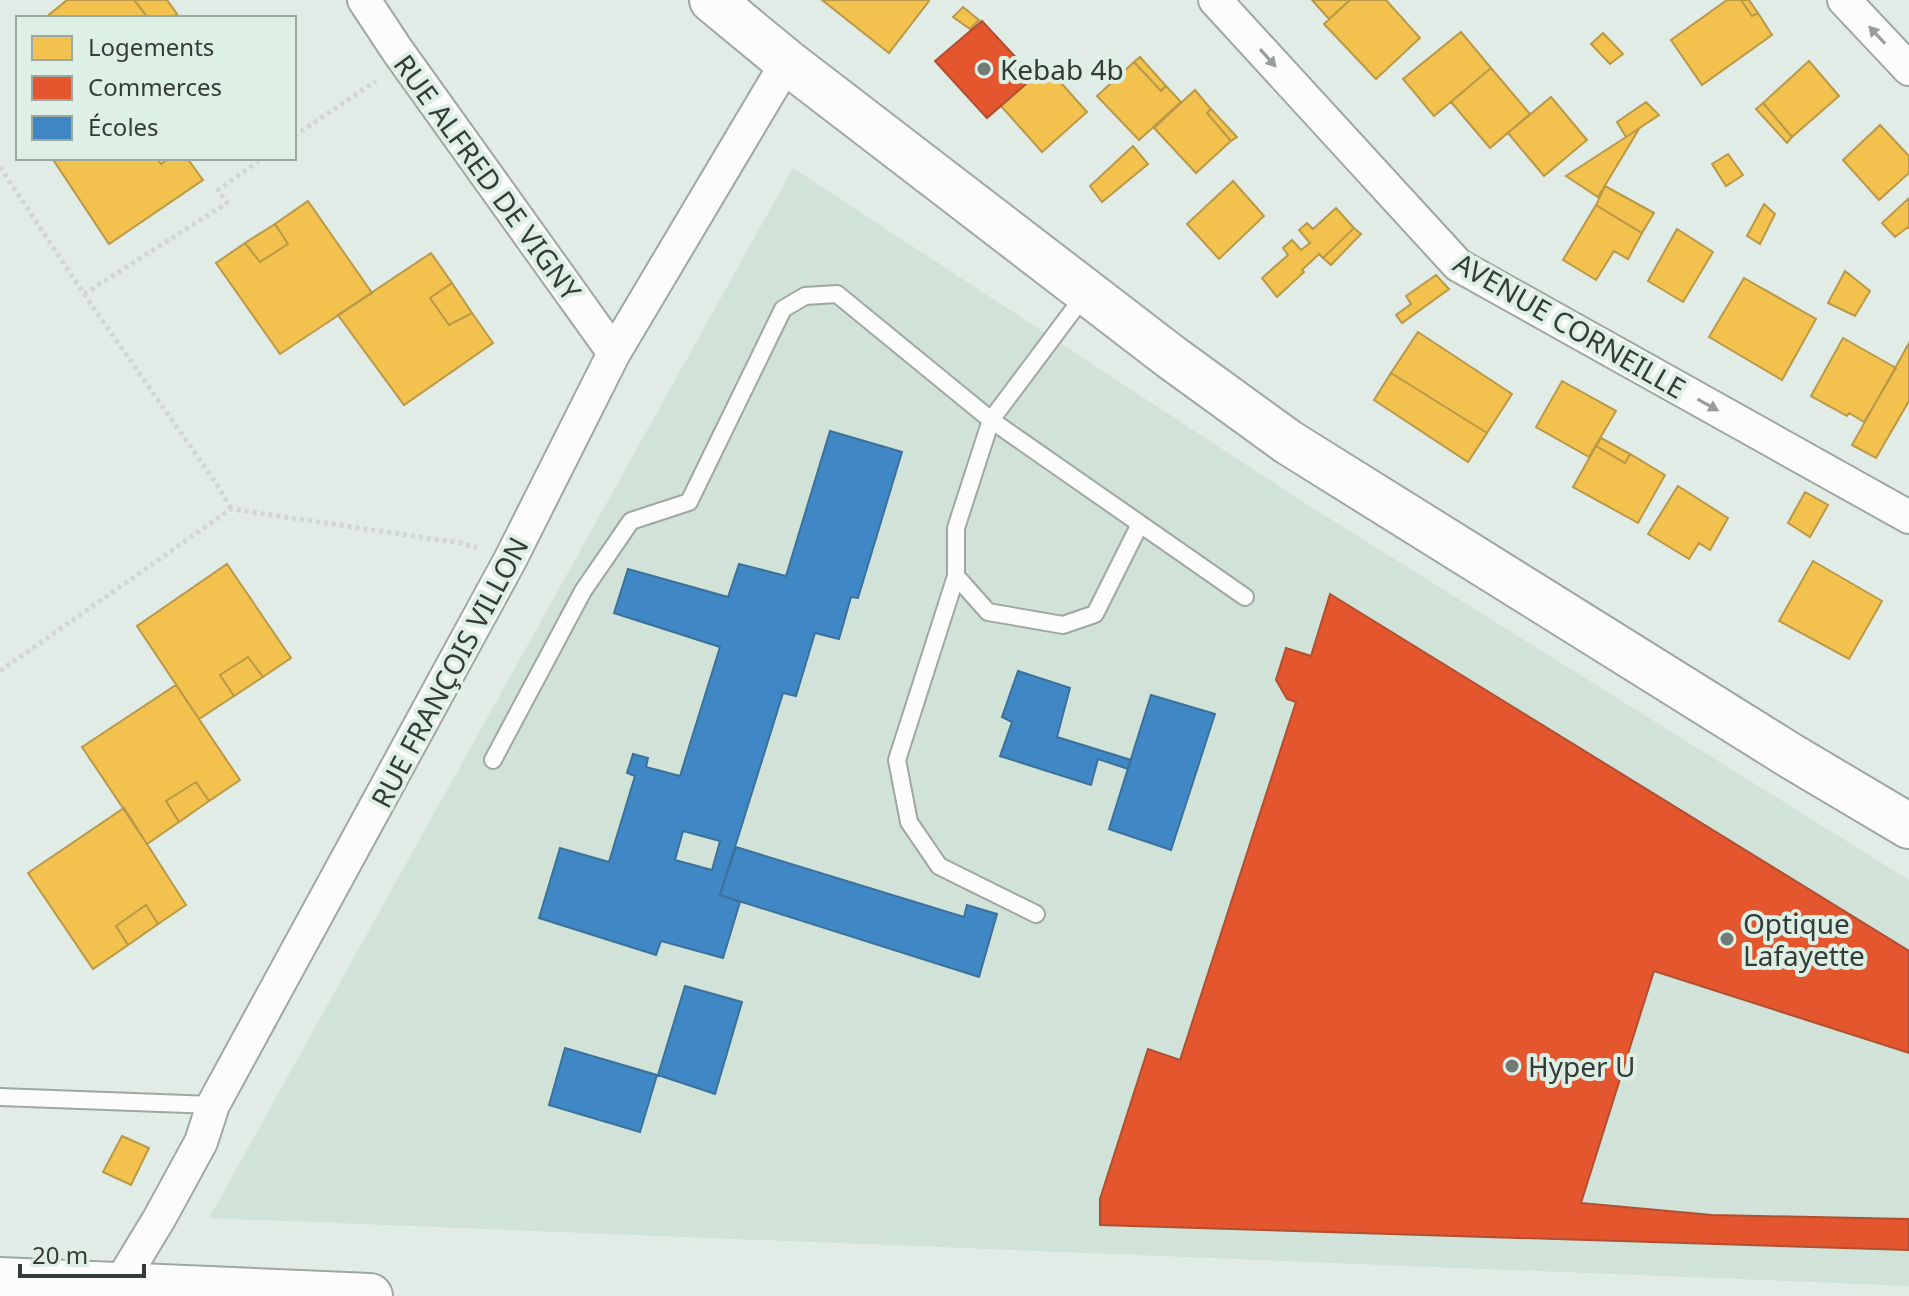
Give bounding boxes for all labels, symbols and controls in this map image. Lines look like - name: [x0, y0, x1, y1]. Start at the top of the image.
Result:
- legend: [16, 16, 296, 160]
- one-way arrow: [1868, 25, 1886, 44]
- text: Logements: [88, 30, 214, 63]
- street label: RUE ALFRED DE VIGNY: [386, 46, 590, 308]
- one-way arrow: [1259, 48, 1277, 67]
- place label: Kebab 4b: [1000, 50, 1124, 88]
- marker: Kebab 4b: [975, 60, 993, 78]
- text: Commerces: [88, 70, 222, 103]
- text: Écoles: [88, 110, 159, 143]
- street label: AVENUE CORNEILLE: [1447, 243, 1693, 407]
- one-way arrow: [1697, 398, 1719, 412]
- street label: RUE FRANÇOIS VILLON: [362, 530, 536, 814]
- place label: Optique Lafayette: [1743, 904, 1865, 974]
- marker: Optique Lafayette: [1718, 930, 1736, 948]
- place label: Hyper U: [1528, 1047, 1635, 1085]
- marker: Hyper U: [1503, 1057, 1521, 1075]
- scale bar: [20, 1228, 144, 1278]
- text: 20 m: [32, 1238, 88, 1271]

